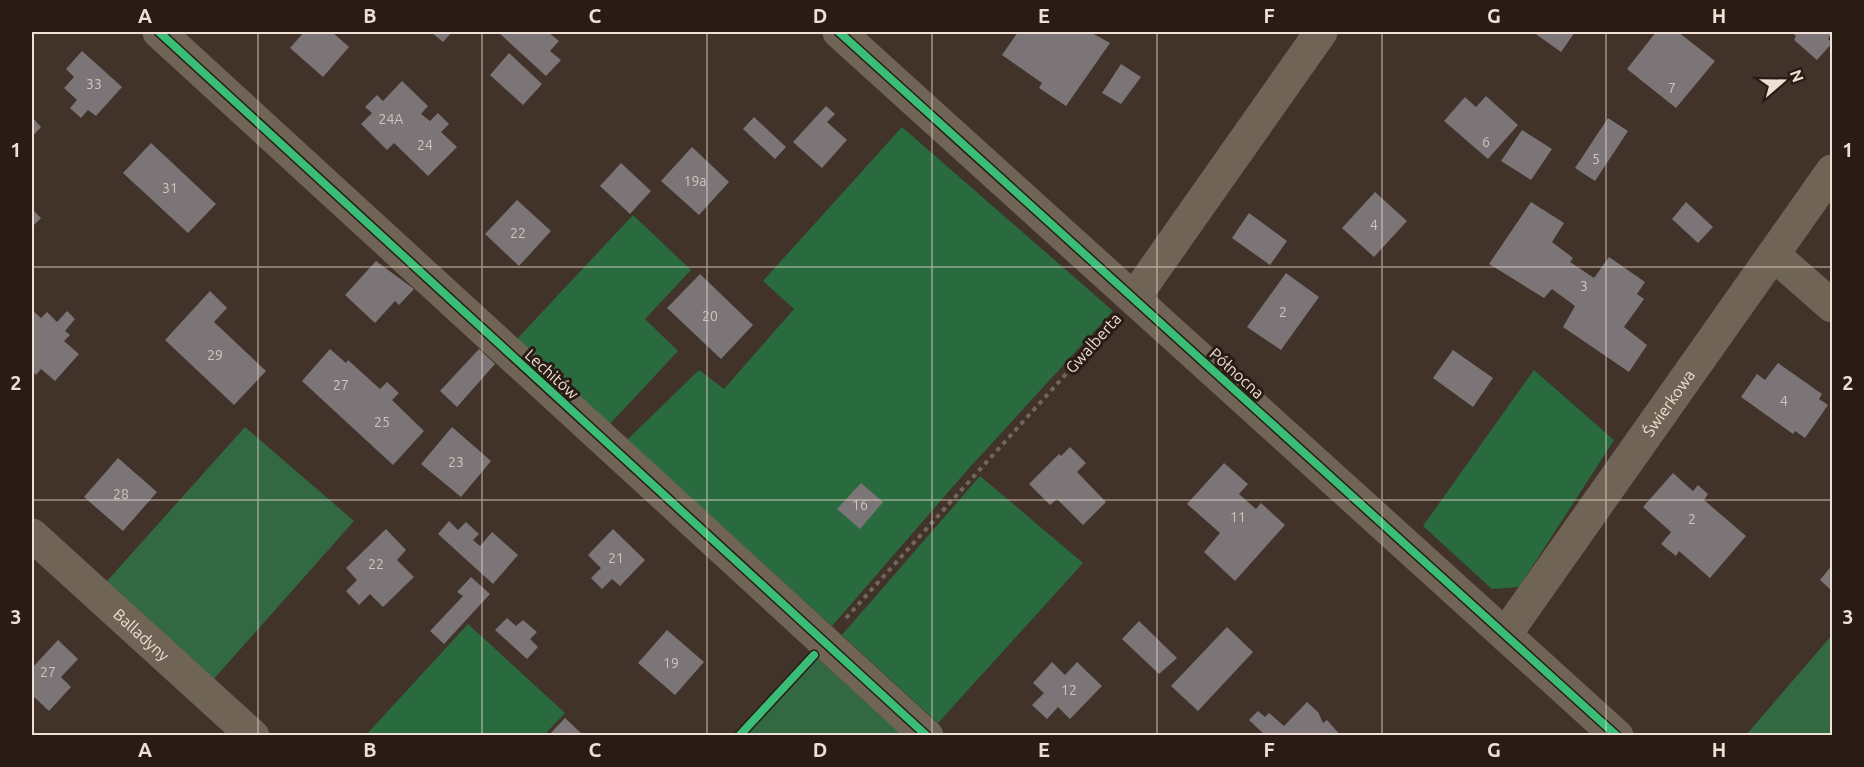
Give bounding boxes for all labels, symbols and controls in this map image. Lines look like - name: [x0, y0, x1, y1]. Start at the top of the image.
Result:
- text: A: [138, 4, 152, 27]
- text: B: [363, 4, 377, 27]
- text: C: [589, 4, 602, 27]
- text: D: [813, 4, 827, 27]
- text: E: [1038, 4, 1050, 27]
- text: F: [1263, 4, 1275, 27]
- text: G: [1487, 4, 1501, 27]
- text: H: [1712, 4, 1726, 27]
- north arrow: [1753, 51, 1813, 111]
- text: N: [1787, 67, 1808, 85]
- house number: 33: [86, 76, 102, 92]
- house number: 7: [1668, 80, 1676, 96]
- house number: 24A: [379, 111, 403, 127]
- house number: 6: [1482, 134, 1490, 150]
- house number: 24: [417, 137, 433, 153]
- text: 1: [10, 138, 22, 161]
- text: 1: [1842, 138, 1854, 161]
- house number: 5: [1592, 151, 1600, 167]
- house number: 19a: [684, 173, 707, 189]
- house number: 31: [162, 180, 178, 196]
- house number: 4: [1370, 217, 1378, 233]
- house number: 22: [510, 225, 526, 241]
- house number: 3: [1580, 278, 1588, 294]
- house number: 2: [1279, 304, 1287, 320]
- house number: 20: [702, 308, 718, 324]
- street label: Gwalberta: [1061, 309, 1125, 377]
- street label: Północna: [1206, 344, 1268, 402]
- street label: Lechitów: [522, 345, 583, 403]
- house number: 29: [207, 347, 223, 363]
- street label: Świerkowa: [1638, 366, 1698, 440]
- text: 2: [10, 371, 22, 394]
- text: 2: [1842, 371, 1854, 394]
- house number: 27: [333, 377, 349, 393]
- house number: 4: [1780, 393, 1788, 409]
- house number: 25: [374, 414, 390, 430]
- house number: 23: [448, 454, 464, 470]
- house number: 28: [113, 486, 129, 502]
- house number: 16: [852, 497, 868, 513]
- house number: 11: [1230, 509, 1246, 525]
- house number: 2: [1688, 511, 1696, 527]
- house number: 21: [608, 550, 624, 566]
- house number: 22: [368, 556, 384, 572]
- text: 3: [10, 605, 22, 628]
- street label: Balladyny: [110, 605, 173, 665]
- text: 3: [1842, 605, 1854, 628]
- house number: 19: [663, 655, 679, 671]
- house number: 27: [40, 664, 56, 680]
- house number: 12: [1061, 682, 1077, 698]
- text: A: [138, 738, 152, 761]
- text: B: [363, 738, 377, 761]
- text: C: [589, 738, 602, 761]
- text: D: [813, 738, 827, 761]
- text: E: [1038, 738, 1050, 761]
- text: F: [1263, 738, 1275, 761]
- text: G: [1487, 738, 1501, 761]
- text: H: [1712, 738, 1726, 761]

